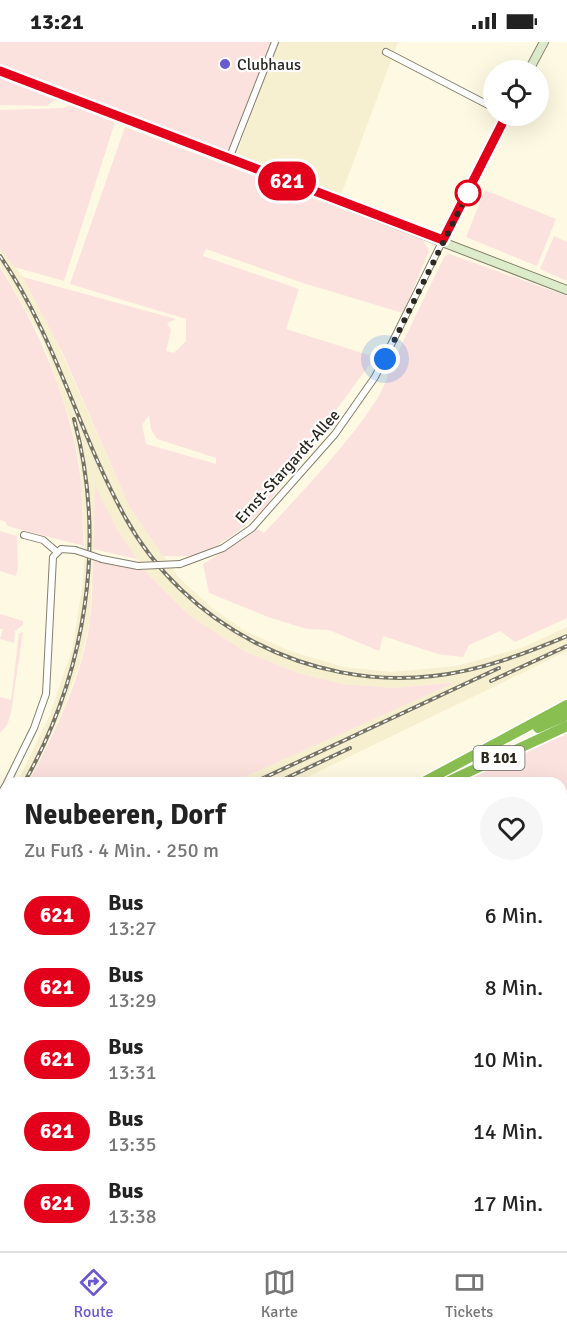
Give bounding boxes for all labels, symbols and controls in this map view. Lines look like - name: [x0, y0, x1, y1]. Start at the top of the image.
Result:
- text: 13:21: [30, 8, 84, 35]
- place label: Clubhaus: [237, 55, 301, 75]
- marker: Clubhaus: [218, 57, 232, 71]
- map controls: [483, 60, 549, 126]
- button: locate: [483, 60, 549, 126]
- line badge: 621: [252, 162, 322, 200]
- text: 621: [270, 168, 304, 194]
- unlabelled marker: [455, 180, 481, 206]
- your location: [370, 344, 400, 374]
- street label: Ernst-Stargardt-Allee: [231, 405, 344, 528]
- road number: B 101: [474, 746, 524, 770]
- button: heart: [480, 797, 543, 860]
- text: Neubeeren, Dorf: [24, 798, 226, 832]
- text: Zu Fuß · 4 Min. · 250 m: [24, 838, 219, 863]
- text: Bus: [108, 889, 143, 916]
- text: 621: [40, 902, 74, 928]
- text: 6 Min.: [485, 902, 543, 929]
- text: 13:27: [108, 916, 157, 941]
- text: Bus: [108, 961, 143, 988]
- text: 621: [40, 974, 74, 1000]
- text: 8 Min.: [485, 974, 543, 1001]
- text: 13:29: [108, 988, 157, 1013]
- text: Bus: [108, 1033, 143, 1060]
- text: 621: [40, 1046, 74, 1072]
- text: 10 Min.: [473, 1046, 543, 1073]
- text: 13:31: [108, 1060, 157, 1085]
- text: Bus: [108, 1105, 143, 1132]
- text: 621: [40, 1118, 74, 1144]
- text: 14 Min.: [473, 1118, 543, 1145]
- text: 13:35: [108, 1132, 157, 1157]
- text: Bus: [108, 1177, 143, 1204]
- text: 621: [40, 1190, 74, 1216]
- text: 17 Min.: [473, 1190, 543, 1217]
- text: 13:38: [108, 1204, 157, 1229]
- tab: Route: [74, 1266, 114, 1322]
- tab: Karte: [261, 1266, 298, 1322]
- tab: Tickets: [445, 1266, 493, 1322]

